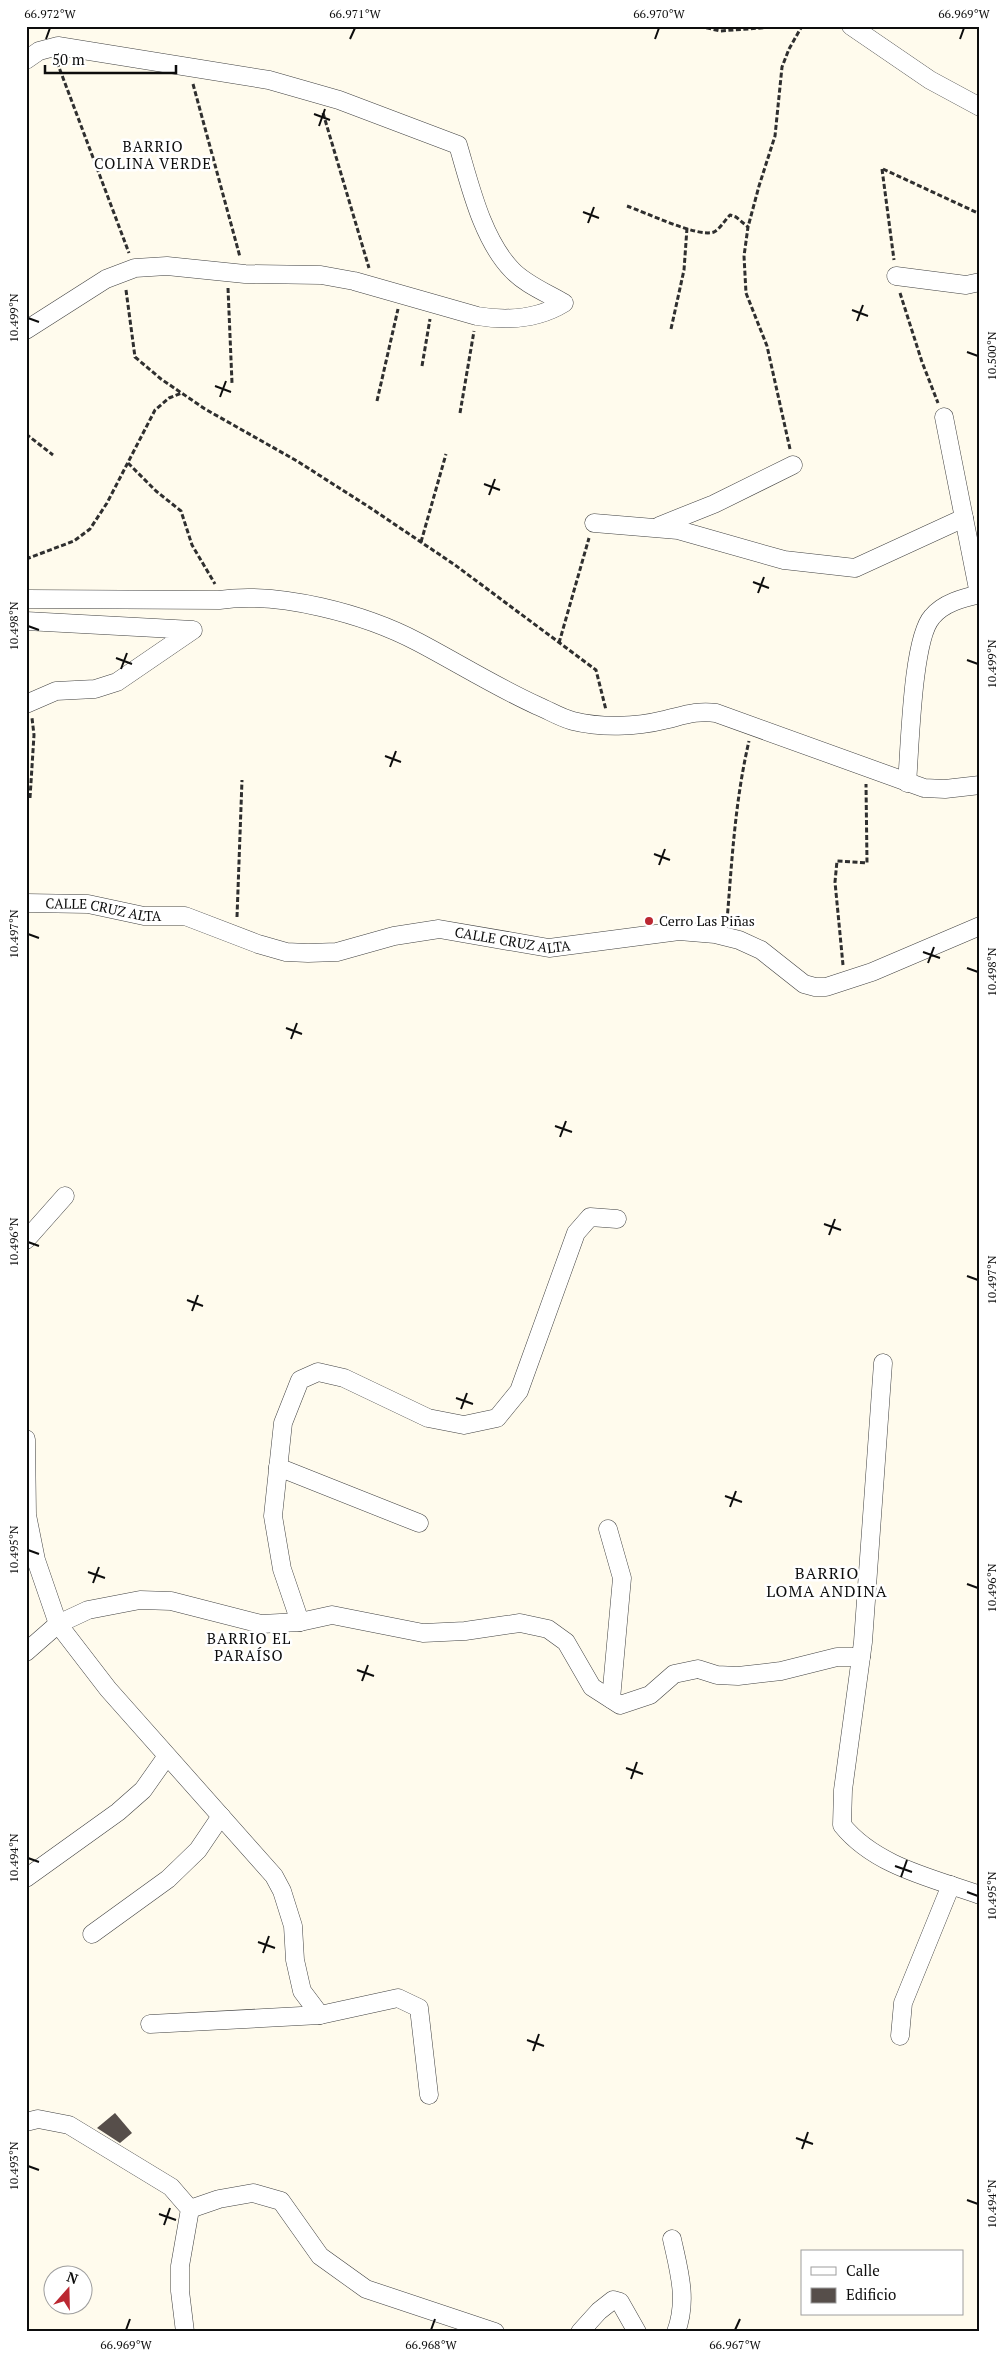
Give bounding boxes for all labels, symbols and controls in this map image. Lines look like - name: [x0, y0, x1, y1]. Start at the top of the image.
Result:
- text: 66.972°W: [24, 6, 77, 21]
- text: 66.971°W: [329, 6, 382, 21]
- text: 66.970°W: [633, 6, 686, 21]
- text: 66.969°W: [938, 6, 991, 21]
- scale bar: [45, 42, 176, 74]
- text: 50 m: [52, 49, 85, 69]
- district label: BARRIO COLINA VERDE: [94, 136, 212, 173]
- text: 10.499°N: [6, 293, 21, 343]
- text: 10.500°N: [984, 331, 999, 381]
- text: 10.498°N: [6, 601, 21, 651]
- text: 10.499°N: [984, 639, 999, 689]
- street label: CALLE CRUZ ALTA: [45, 893, 162, 925]
- text: 10.497°N: [6, 909, 21, 959]
- place label: Cerro Las Piñas: [659, 911, 755, 930]
- marker: Cerro Las Piñas: [643, 915, 655, 927]
- street label: CALLE CRUZ ALTA: [453, 922, 572, 957]
- text: 10.498°N: [984, 947, 999, 997]
- text: 10.496°N: [6, 1217, 21, 1267]
- text: 10.497°N: [984, 1255, 999, 1305]
- text: 10.495°N: [6, 1525, 21, 1575]
- district label: BARRIO LOMA ANDINA: [766, 1562, 888, 1602]
- text: 10.496°N: [984, 1563, 999, 1613]
- district label: BARRIO EL PARAÍSO: [207, 1628, 291, 1665]
- text: 10.494°N: [6, 1833, 21, 1883]
- text: 10.495°N: [984, 1871, 999, 1921]
- text: 10.493°N: [6, 2141, 21, 2191]
- text: 10.494°N: [984, 2179, 999, 2229]
- legend: [801, 2250, 964, 2316]
- text: Calle: [846, 2260, 880, 2280]
- north arrow: [42, 2266, 92, 2316]
- text: N: [64, 2267, 81, 2288]
- text: Edificio: [846, 2284, 896, 2304]
- text: 66.969°W: [100, 2337, 153, 2352]
- text: 66.968°W: [405, 2337, 458, 2352]
- text: 66.967°W: [709, 2337, 762, 2352]

